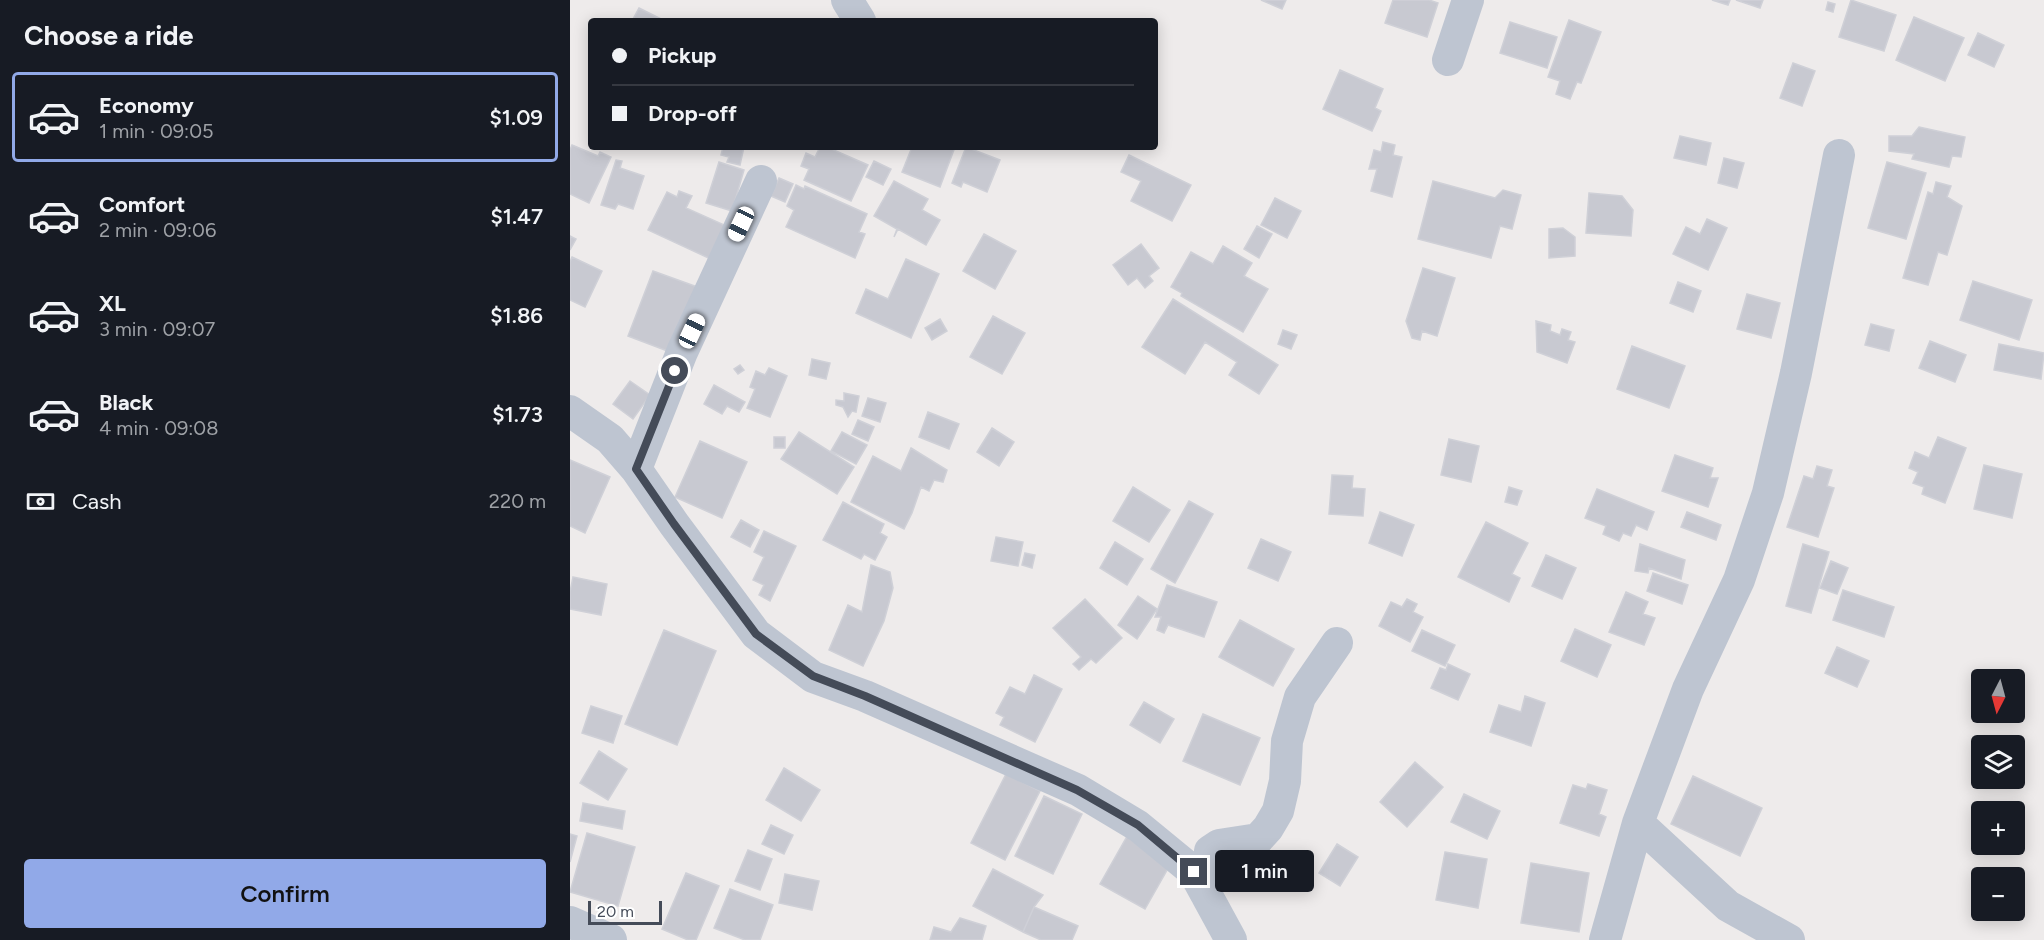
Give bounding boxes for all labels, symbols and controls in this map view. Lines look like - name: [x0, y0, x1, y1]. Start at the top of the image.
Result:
- text: Choose a ride: [24, 19, 193, 52]
- text: Pickup: [648, 42, 717, 69]
- icon: car: [27, 90, 81, 144]
- text: Economy: [99, 92, 194, 119]
- text: Drop-off: [648, 100, 737, 127]
- text: $1.09: [490, 104, 543, 131]
- text: 1 min · 09:05: [99, 119, 214, 143]
- icon: car: [27, 189, 81, 243]
- text: Comfort: [99, 191, 185, 218]
- text: $1.47: [491, 203, 543, 230]
- car: [725, 204, 757, 244]
- text: 2 min · 09:06: [99, 218, 216, 242]
- icon: car: [27, 288, 81, 342]
- text: XL: [99, 290, 126, 317]
- text: $1.86: [490, 302, 543, 329]
- car: [676, 311, 708, 351]
- text: 3 min · 09:07: [99, 317, 215, 341]
- route start: [661, 357, 688, 384]
- icon: car: [27, 387, 81, 441]
- text: Black: [99, 389, 153, 416]
- text: $1.73: [492, 401, 543, 428]
- text: 4 min · 09:08: [99, 416, 218, 440]
- icon: cash: [24, 485, 57, 518]
- text: Cash: [72, 488, 122, 515]
- text: 220 m: [489, 489, 546, 513]
- north arrow: [1971, 669, 2025, 723]
- map controls: [1971, 669, 2025, 921]
- button: layers: [1971, 735, 2025, 789]
- button: +: [1971, 801, 2025, 855]
- callout: 1 min: [1215, 851, 1314, 893]
- route end: [1180, 858, 1207, 885]
- button: Confirm: [24, 859, 546, 928]
- text: 1 min: [1241, 859, 1288, 883]
- button: −: [1971, 867, 2025, 921]
- scale bar: [588, 898, 662, 926]
- text: 20 m: [597, 902, 634, 921]

